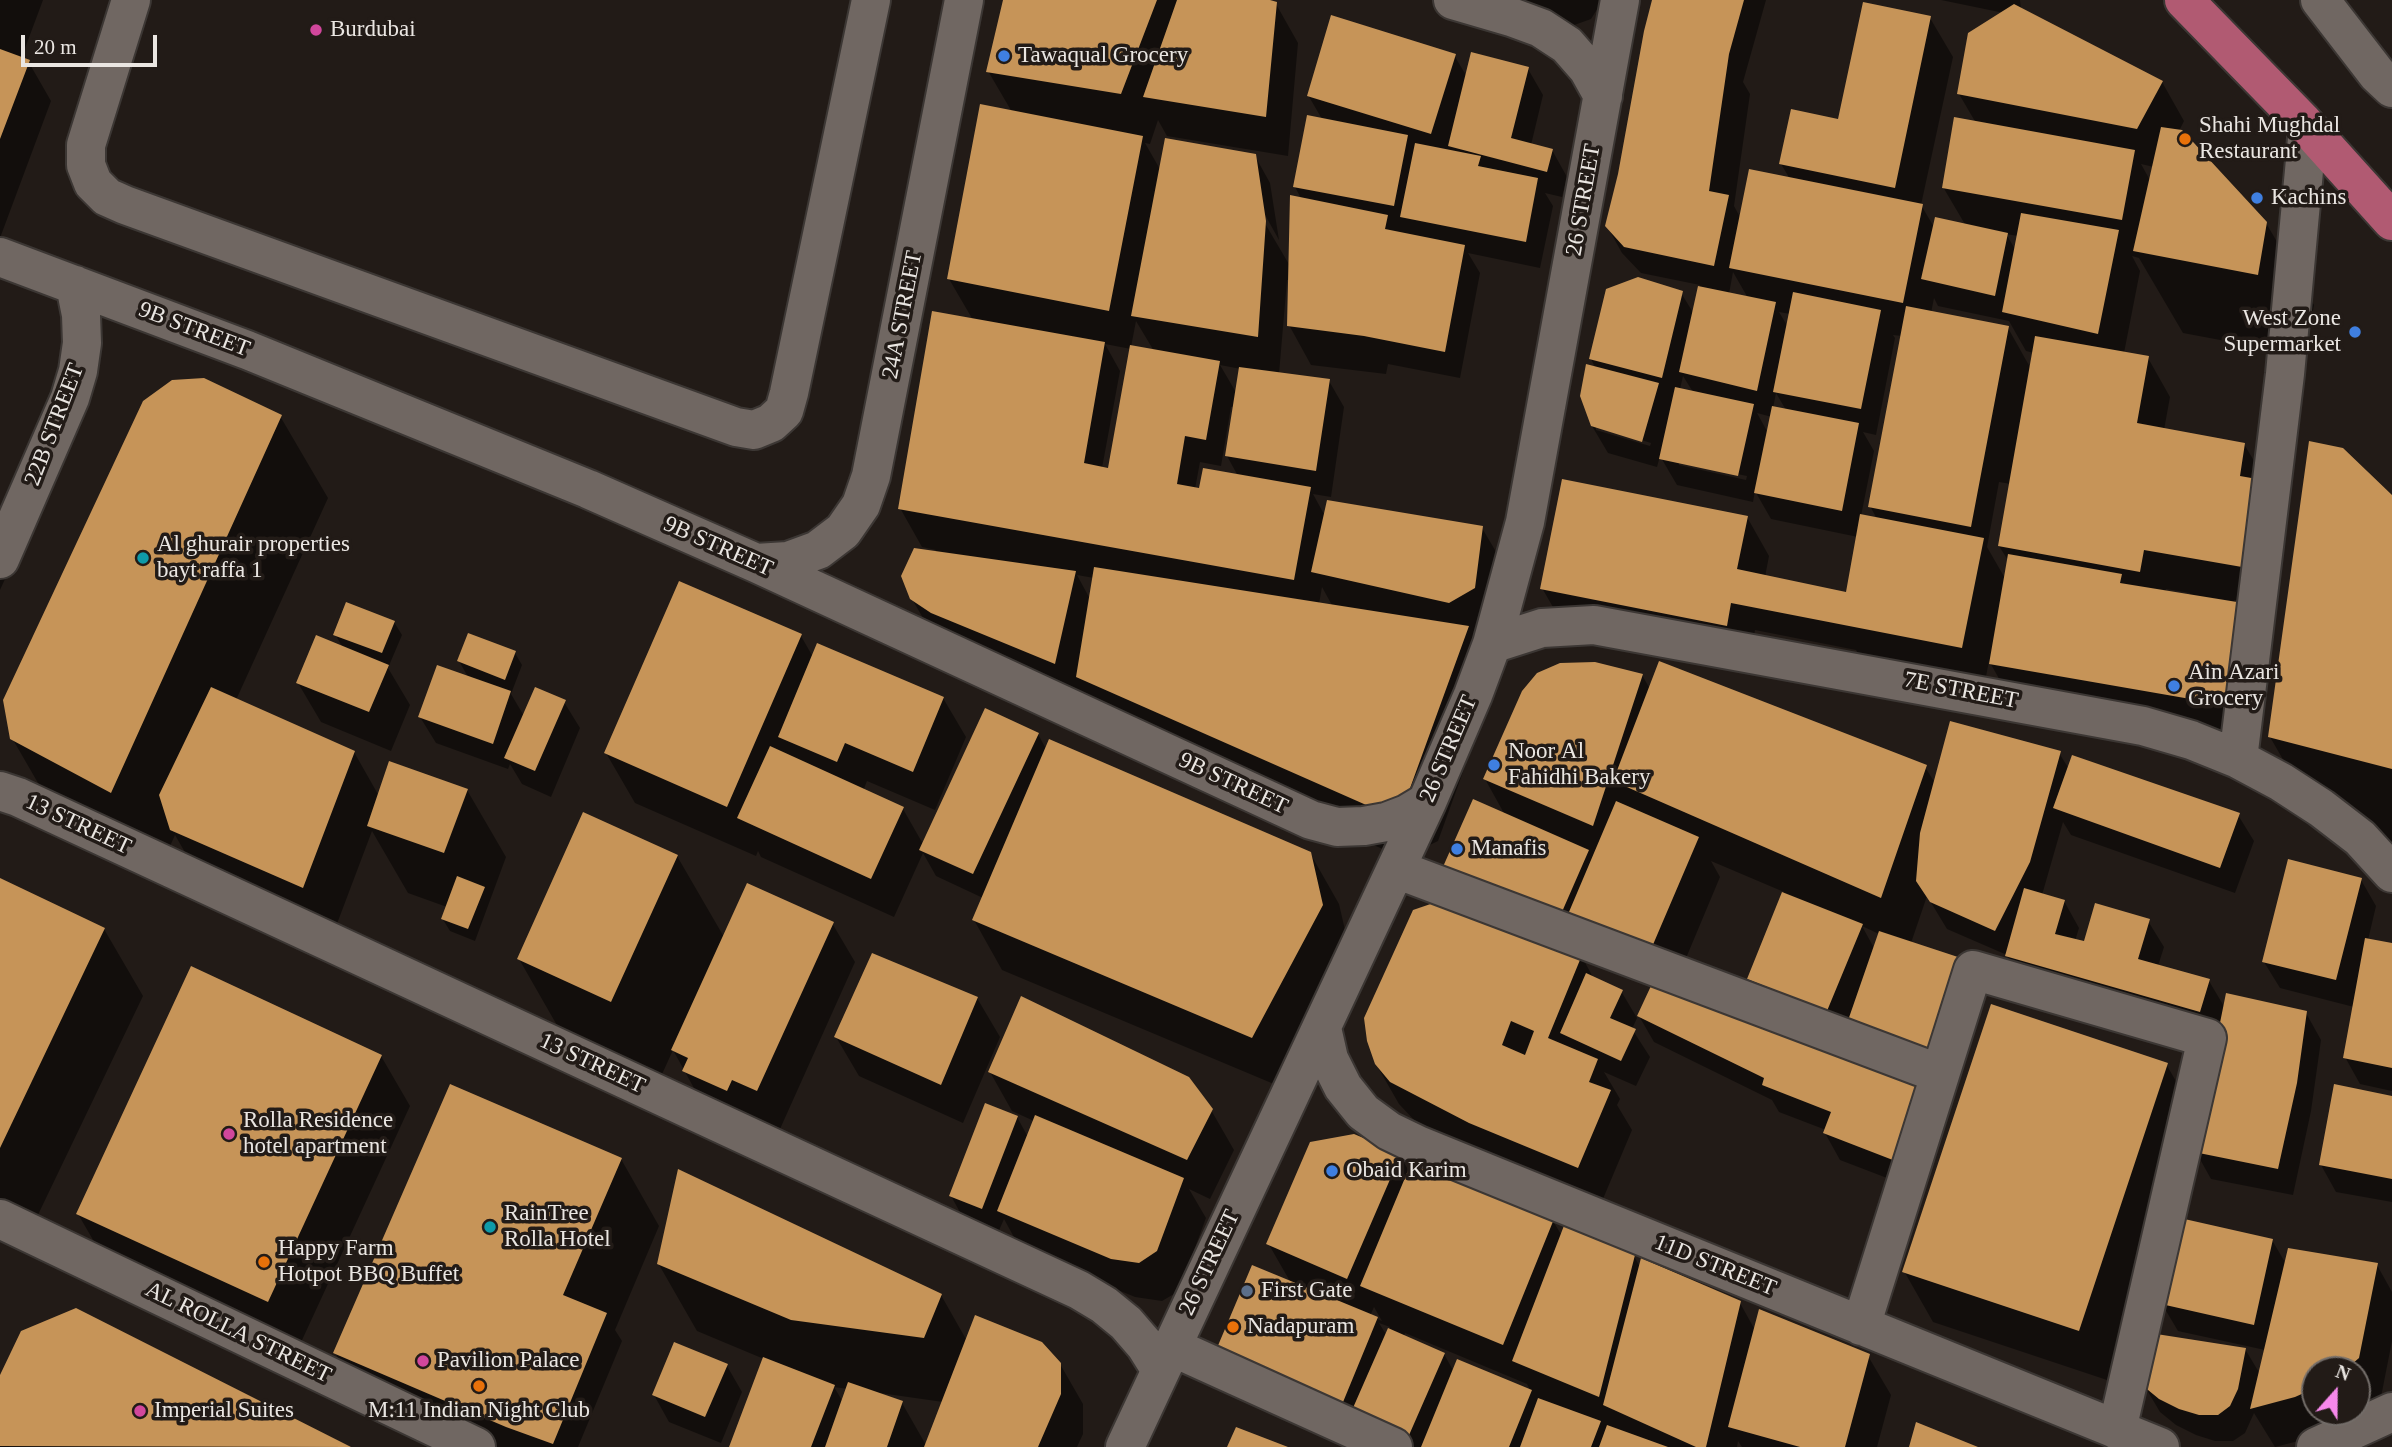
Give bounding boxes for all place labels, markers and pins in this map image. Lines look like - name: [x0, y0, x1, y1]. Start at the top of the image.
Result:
- place label: Burdubai: [330, 16, 417, 44]
- marker: Burdubai: [308, 22, 324, 38]
- place label: Tawaqual Grocery: [1018, 42, 1191, 70]
- marker: Tawaqual Grocery: [996, 48, 1012, 64]
- place label: Shahi Mughdal Restaurant: [2199, 112, 2343, 166]
- marker: Shahi Mughdal Restaurant: [2177, 131, 2193, 147]
- place label: Kachins: [2271, 184, 2346, 212]
- marker: Kachins: [2249, 190, 2265, 206]
- place label: West Zone Supermarket: [2216, 305, 2341, 359]
- marker: West Zone Supermarket: [2347, 324, 2363, 340]
- place label: Al ghurair properties bayt raffa 1: [157, 531, 355, 585]
- marker: Al ghurair properties bayt raffa 1: [135, 550, 151, 566]
- place label: Ain Azari Grocery: [2188, 659, 2273, 713]
- marker: Ain Azari Grocery: [2166, 678, 2182, 694]
- place label: Noor Al Fahidhi Bakery: [1508, 738, 1651, 792]
- marker: Noor Al Fahidhi Bakery: [1486, 757, 1502, 773]
- place label: Manafis: [1471, 835, 1549, 863]
- marker: Manafis: [1449, 841, 1465, 857]
- place label: Rolla Residence hotel apartment: [243, 1107, 400, 1161]
- marker: Rolla Residence hotel apartment: [221, 1126, 237, 1142]
- place label: Obaid Karim: [1346, 1157, 1464, 1185]
- marker: Obaid Karim: [1324, 1163, 1340, 1179]
- place label: RainTree Rolla Hotel: [504, 1200, 610, 1254]
- marker: RainTree Rolla Hotel: [482, 1219, 498, 1235]
- place label: Happy Farm Hotpot BBQ Buffet: [278, 1235, 461, 1289]
- marker: Happy Farm Hotpot BBQ Buffet: [256, 1254, 272, 1270]
- place label: First Gate: [1261, 1277, 1355, 1305]
- marker: First Gate: [1239, 1283, 1255, 1299]
- place label: Nadapuram: [1247, 1313, 1361, 1341]
- marker: Nadapuram: [1225, 1319, 1241, 1335]
- place label: Pavilion Palace: [437, 1347, 581, 1375]
- marker: Pavilion Palace: [415, 1353, 431, 1369]
- marker: M:11 Indian Night Club: [471, 1378, 487, 1394]
- place label: Imperial Suites: [154, 1397, 298, 1425]
- place label: M:11 Indian Night Club: [369, 1397, 589, 1425]
- marker: Imperial Suites: [132, 1403, 148, 1419]

